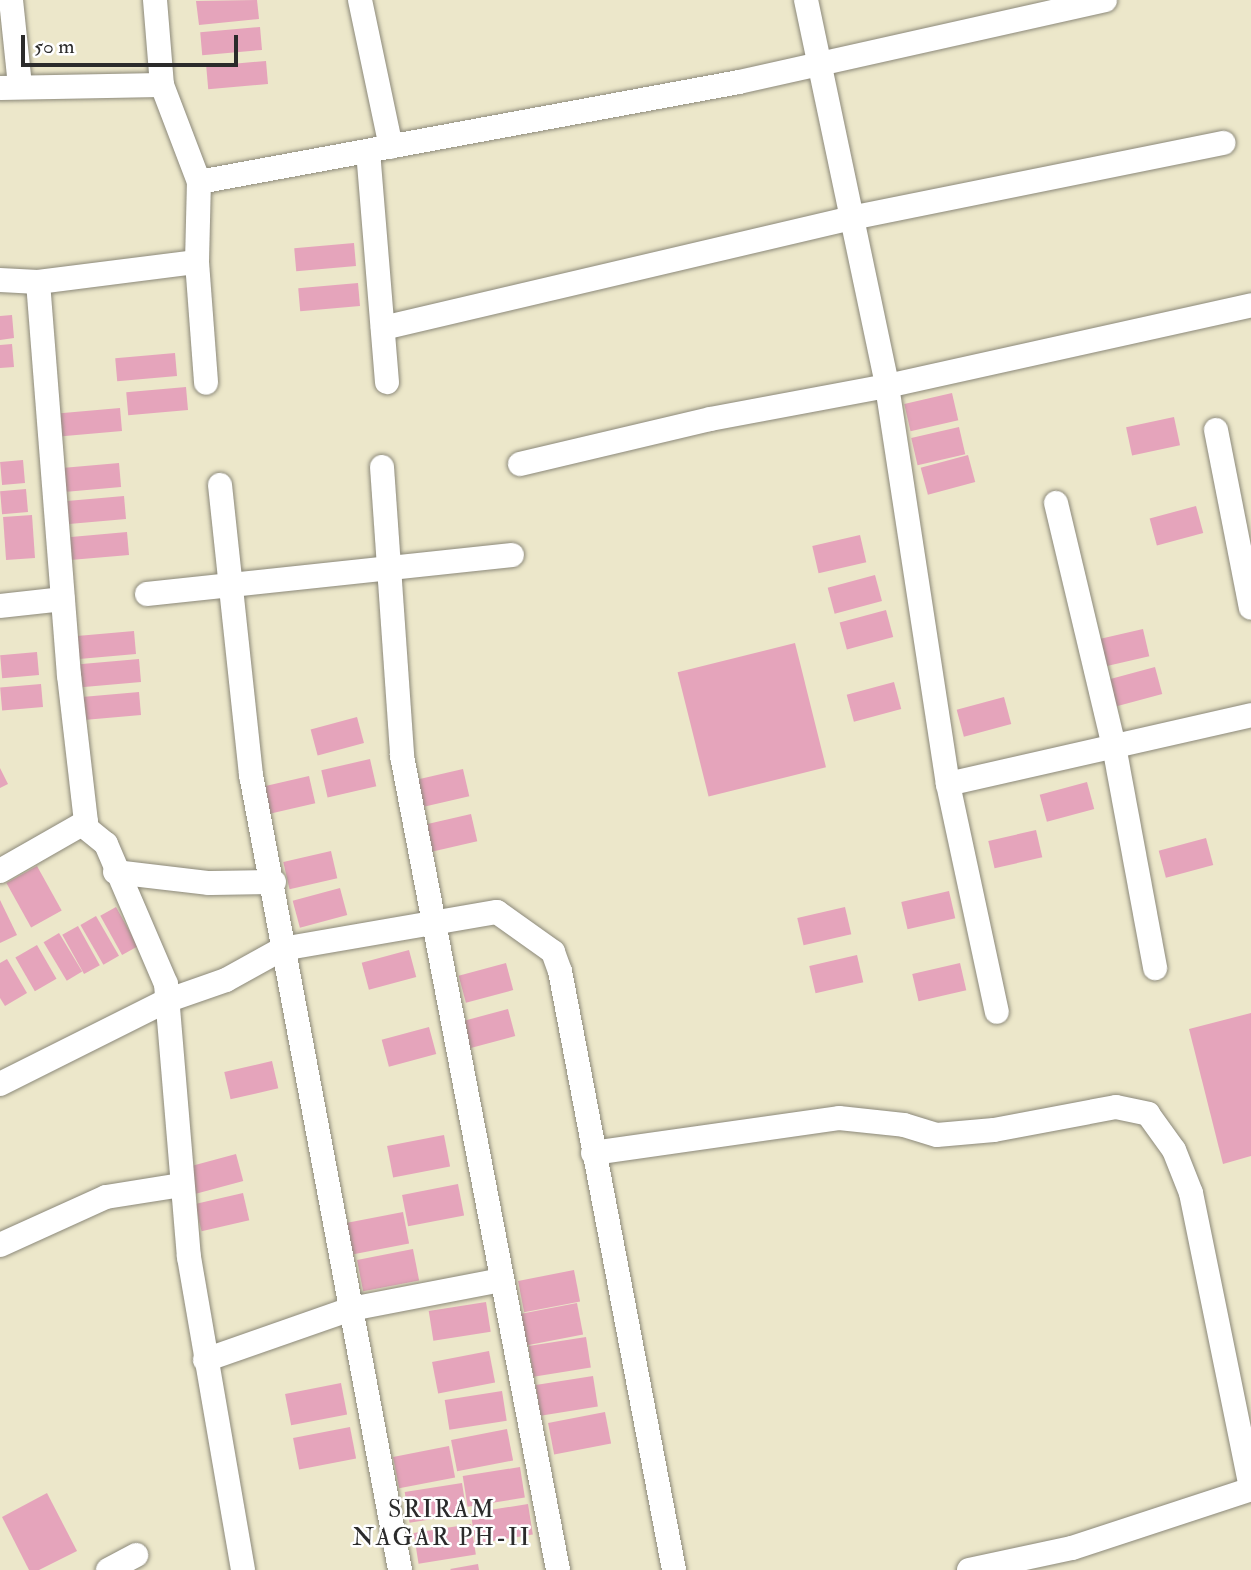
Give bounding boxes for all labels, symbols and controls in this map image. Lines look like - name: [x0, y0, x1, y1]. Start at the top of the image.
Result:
- scale bar: [24, 21, 242, 65]
- text: 50 m: [34, 33, 75, 60]
- district label: SRIRAM NAGAR PH-II: [354, 1496, 530, 1552]

